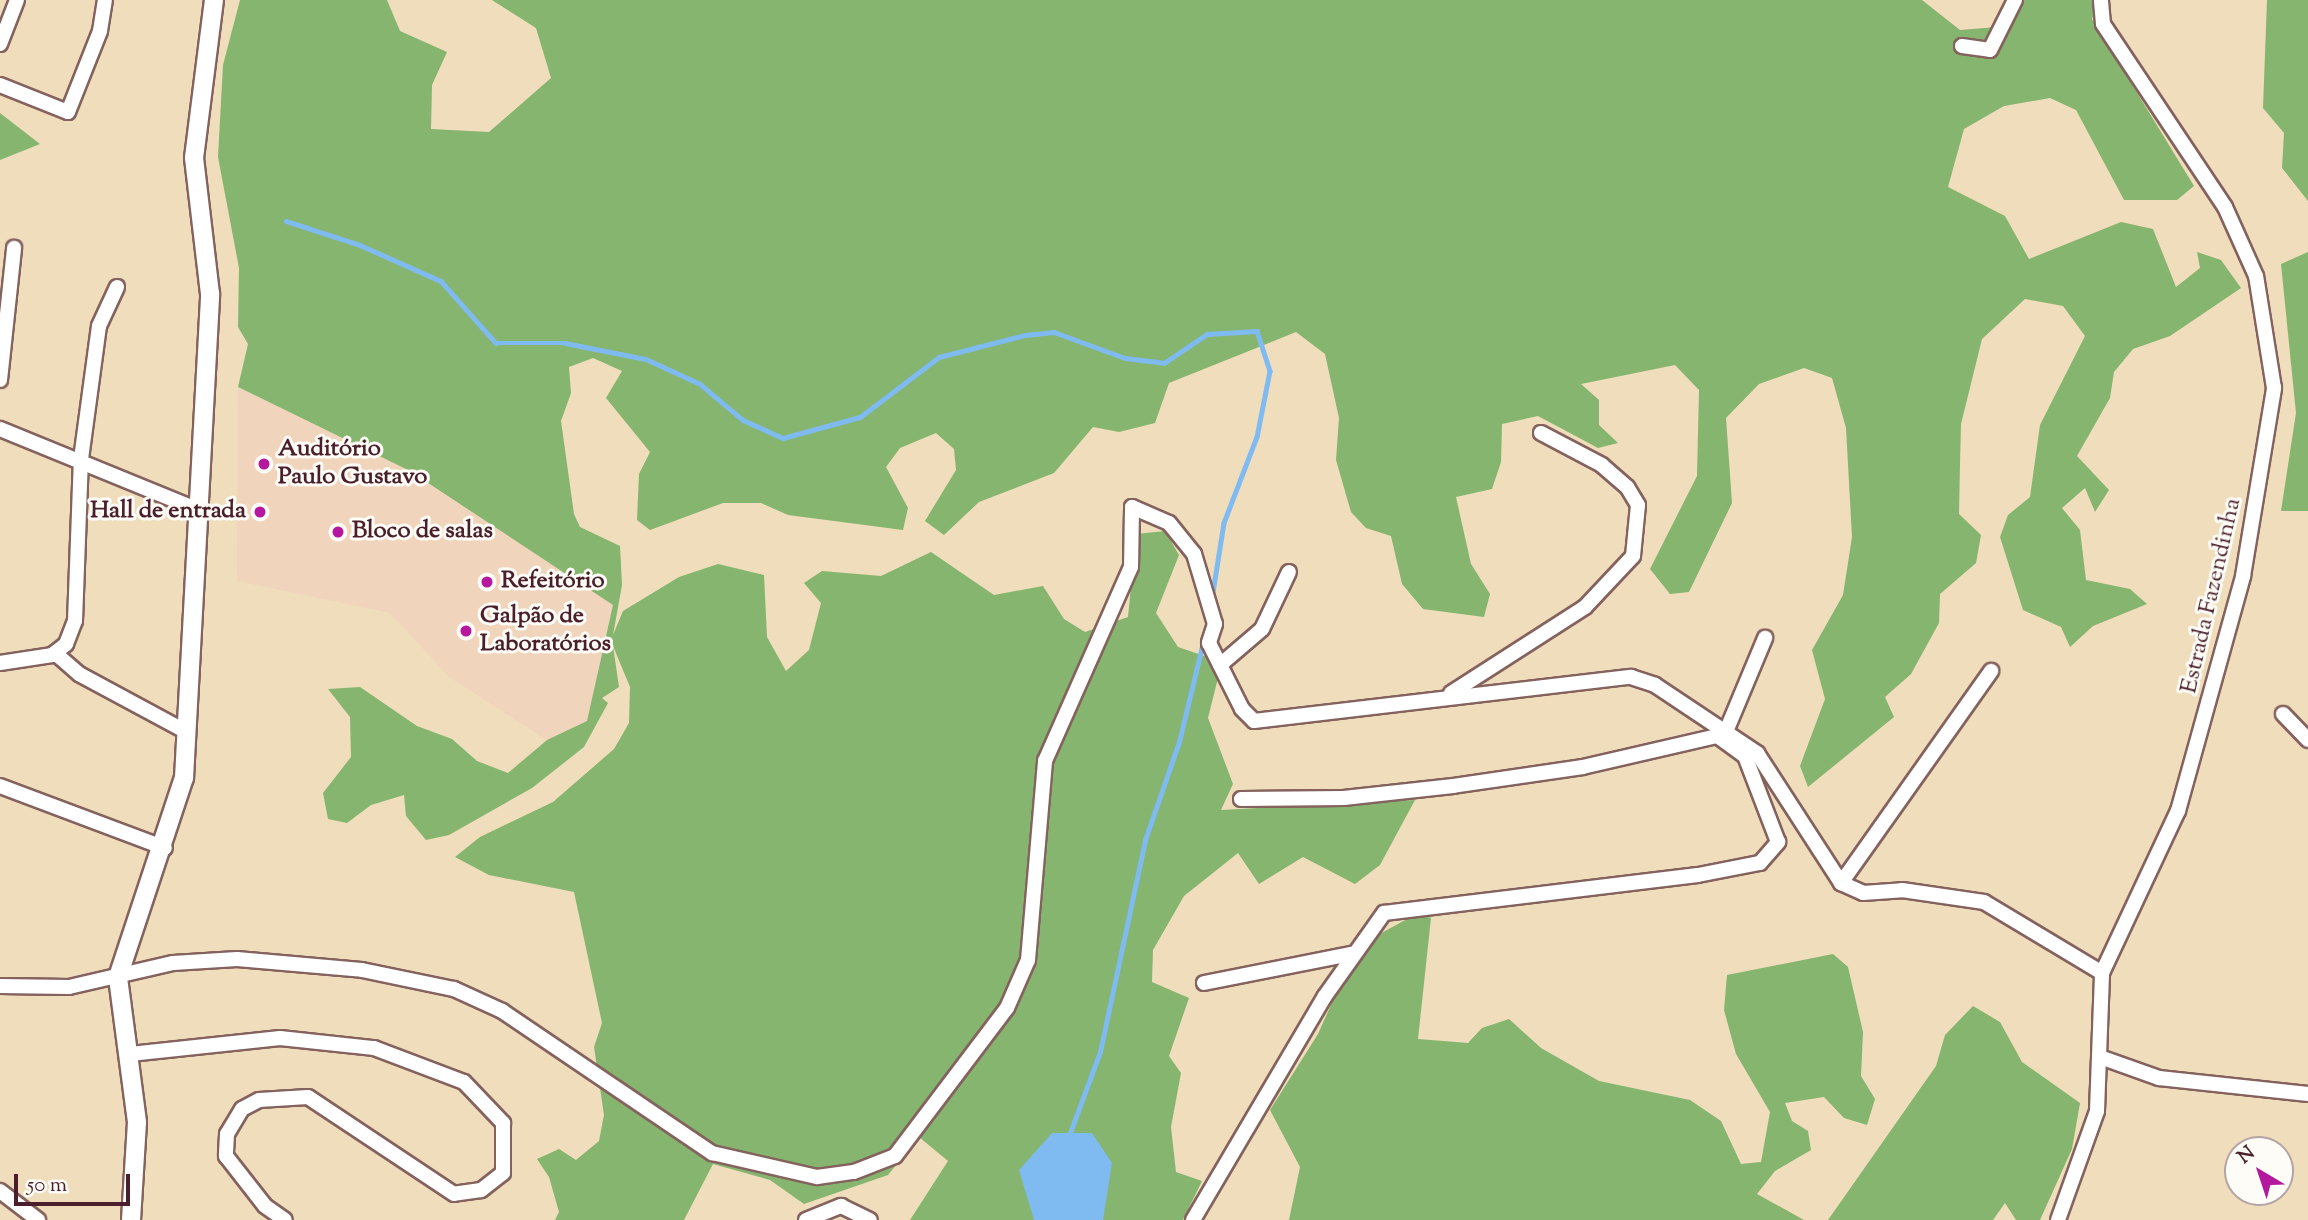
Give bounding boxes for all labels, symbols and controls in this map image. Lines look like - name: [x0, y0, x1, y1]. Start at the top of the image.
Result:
- place label: Auditório Paulo Gustavo: [278, 436, 427, 492]
- marker: Auditório Paulo Gustavo: [256, 456, 272, 472]
- street label: Estrada Fazendinha: [2176, 496, 2248, 696]
- place label: Hall de entrada: [90, 498, 246, 526]
- marker: Hall de entrada: [252, 504, 268, 520]
- place label: Bloco de salas: [352, 518, 493, 546]
- marker: Bloco de salas: [330, 524, 346, 540]
- place label: Refeitório: [501, 568, 605, 596]
- marker: Refeitório: [479, 574, 495, 590]
- place label: Galpão de Laboratórios: [480, 603, 611, 659]
- marker: Galpão de Laboratórios: [458, 623, 474, 639]
- north arrow: [2224, 1136, 2294, 1206]
- text: N: [2232, 1141, 2261, 1171]
- scale bar: [18, 1160, 133, 1204]
- text: 50 m: [27, 1171, 67, 1201]

